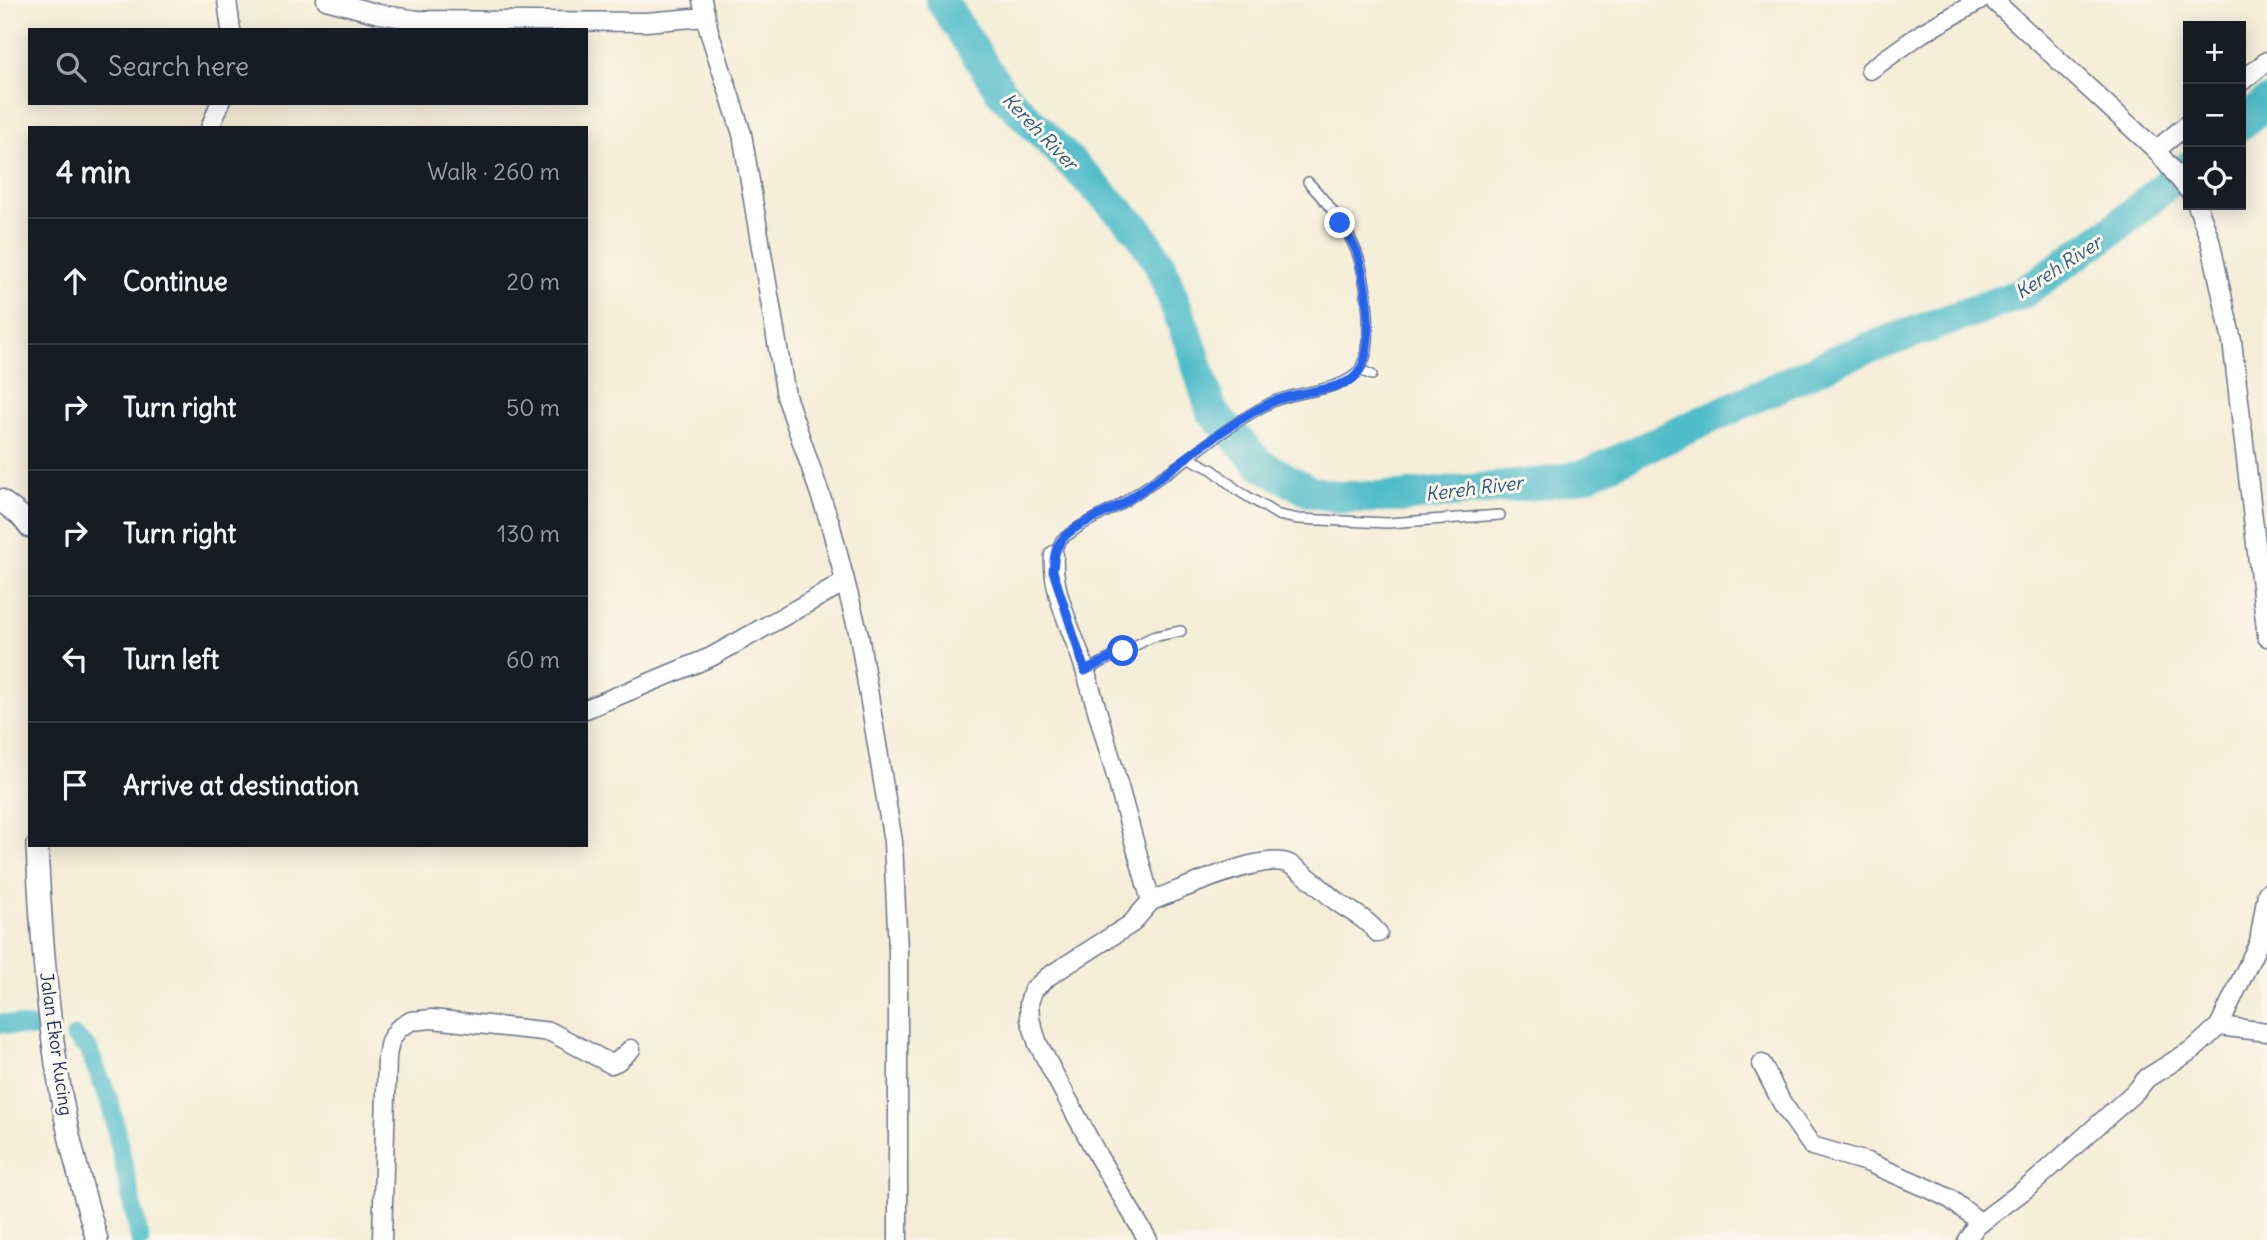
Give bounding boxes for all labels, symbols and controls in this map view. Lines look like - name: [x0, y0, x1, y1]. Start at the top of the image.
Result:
- map controls: [2183, 21, 2246, 210]
- button: +: [2183, 21, 2246, 84]
- search box: [28, 28, 588, 105]
- icon: search: [52, 48, 90, 86]
- text: Search here: [108, 50, 249, 83]
- button: −: [2183, 84, 2246, 147]
- water label: Kereh River: [997, 87, 1084, 176]
- button: locate: [2183, 147, 2246, 210]
- text: 4 min: [56, 153, 131, 191]
- text: Walk · 260 m: [427, 157, 560, 186]
- route end: [1324, 207, 1355, 238]
- water label: Kereh River: [2010, 229, 2107, 304]
- icon: ahead: [56, 262, 94, 300]
- text: Continue: [123, 265, 228, 298]
- text: 20 m: [507, 267, 560, 296]
- icon: right: [56, 388, 94, 426]
- text: Turn right: [123, 391, 236, 424]
- text: 50 m: [506, 393, 560, 422]
- water label: Kereh River: [1424, 470, 1526, 506]
- icon: right: [56, 514, 94, 552]
- text: Turn right: [123, 517, 236, 550]
- text: 130 m: [497, 519, 560, 548]
- route start: [1107, 635, 1138, 666]
- icon: left: [56, 640, 94, 678]
- text: Turn left: [123, 643, 219, 676]
- text: 60 m: [506, 645, 560, 674]
- icon: arrive: [56, 766, 94, 804]
- text: Arrive at destination: [123, 769, 359, 802]
- street label: Jalan Ekor Kucing: [35, 971, 78, 1117]

